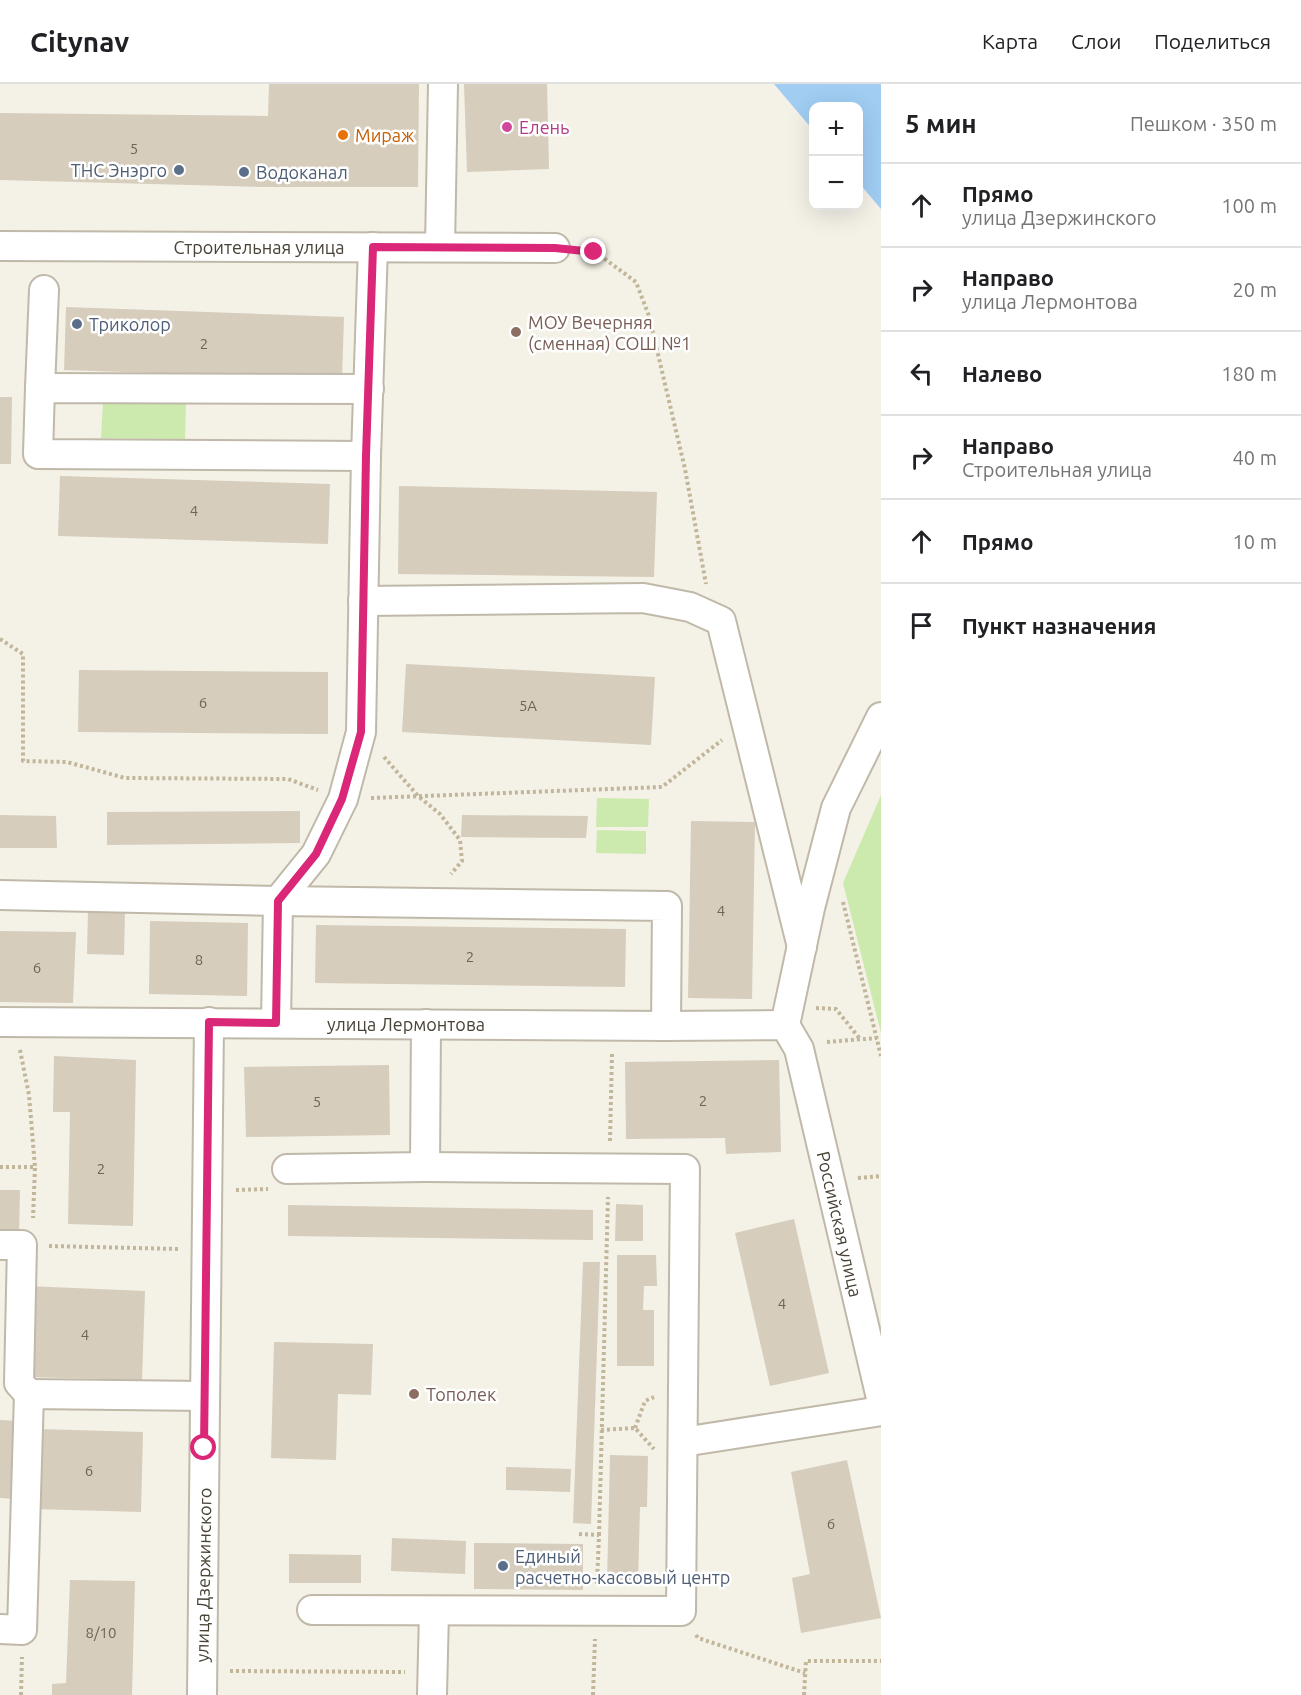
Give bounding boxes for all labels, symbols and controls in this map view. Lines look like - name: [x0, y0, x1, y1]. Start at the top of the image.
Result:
- text: Citynav: [30, 26, 129, 57]
- text: Карта: [982, 29, 1038, 53]
- text: Слои: [1071, 29, 1121, 53]
- text: Поделиться: [1154, 29, 1271, 53]
- map controls: [809, 102, 863, 210]
- button: +: [809, 102, 863, 156]
- text: 5 мин: [905, 109, 977, 138]
- text: Пешком · 350 m: [1130, 112, 1277, 135]
- place label: Елень: [519, 117, 569, 137]
- marker: Елень: [500, 120, 514, 134]
- place label: Мираж: [355, 125, 415, 145]
- marker: Мираж: [336, 128, 350, 142]
- house number: 5: [130, 140, 138, 157]
- button: −: [809, 156, 863, 210]
- place label: ТНС Энэрго: [71, 160, 167, 180]
- place label: Водоканал: [256, 162, 348, 182]
- marker: ТНС Энэрго: [172, 163, 186, 177]
- marker: Водоканал: [237, 165, 251, 179]
- text: Прямо: [962, 181, 1033, 206]
- icon: ahead: [905, 189, 938, 222]
- text: 100 m: [1221, 194, 1277, 217]
- text: улица Дзержинского: [962, 206, 1156, 229]
- street label: Строительная улица: [173, 237, 345, 257]
- route end: [580, 238, 606, 264]
- text: Направо: [962, 265, 1054, 290]
- icon: right: [905, 273, 938, 306]
- text: 20 m: [1233, 278, 1277, 301]
- text: улица Лермонтова: [962, 290, 1138, 313]
- place label: МОУ Вечерняя (сменная) СОШ №1: [528, 312, 691, 354]
- place label: Триколор: [89, 314, 171, 334]
- marker: Триколор: [70, 317, 84, 331]
- marker: МОУ Вечерняя (сменная) СОШ №1: [509, 325, 523, 339]
- house number: 2: [200, 335, 208, 352]
- icon: left: [905, 357, 938, 390]
- text: Налево: [962, 361, 1042, 386]
- text: 180 m: [1221, 362, 1277, 385]
- text: Направо: [962, 433, 1054, 458]
- icon: right: [905, 441, 938, 474]
- text: 40 m: [1233, 446, 1277, 469]
- text: Строительная улица: [962, 458, 1152, 481]
- house number: 4: [190, 502, 198, 519]
- icon: ahead: [905, 525, 938, 558]
- text: Прямо: [962, 529, 1033, 554]
- text: 10 m: [1233, 530, 1277, 553]
- icon: arrive: [905, 609, 938, 642]
- text: Пункт назначения: [962, 613, 1156, 638]
- house number: 6: [199, 694, 207, 711]
- house number: 5А: [519, 697, 537, 714]
- house number: 4: [717, 902, 725, 919]
- house number: 2: [466, 948, 474, 965]
- house number: 8: [195, 951, 203, 968]
- house number: 6: [33, 959, 41, 976]
- street label: улица Лермонтова: [327, 1014, 485, 1034]
- house number: 2: [699, 1092, 707, 1109]
- house number: 5: [313, 1093, 321, 1110]
- street label: Российская улица: [813, 1149, 867, 1299]
- house number: 2: [97, 1160, 105, 1177]
- house number: 4: [778, 1295, 786, 1312]
- house number: 4: [81, 1326, 89, 1343]
- place label: Тополек: [426, 1384, 496, 1404]
- marker: Тополек: [407, 1387, 421, 1401]
- route start: [190, 1434, 216, 1460]
- house number: 6: [85, 1462, 93, 1479]
- street label: улица Дзержинского: [191, 1487, 215, 1663]
- house number: 6: [827, 1515, 835, 1532]
- place label: Единый расчетно-кассовый центр: [515, 1546, 730, 1587]
- marker: Единый расчетно-кассовый центр: [496, 1559, 510, 1573]
- house number: 8/10: [86, 1624, 116, 1641]

